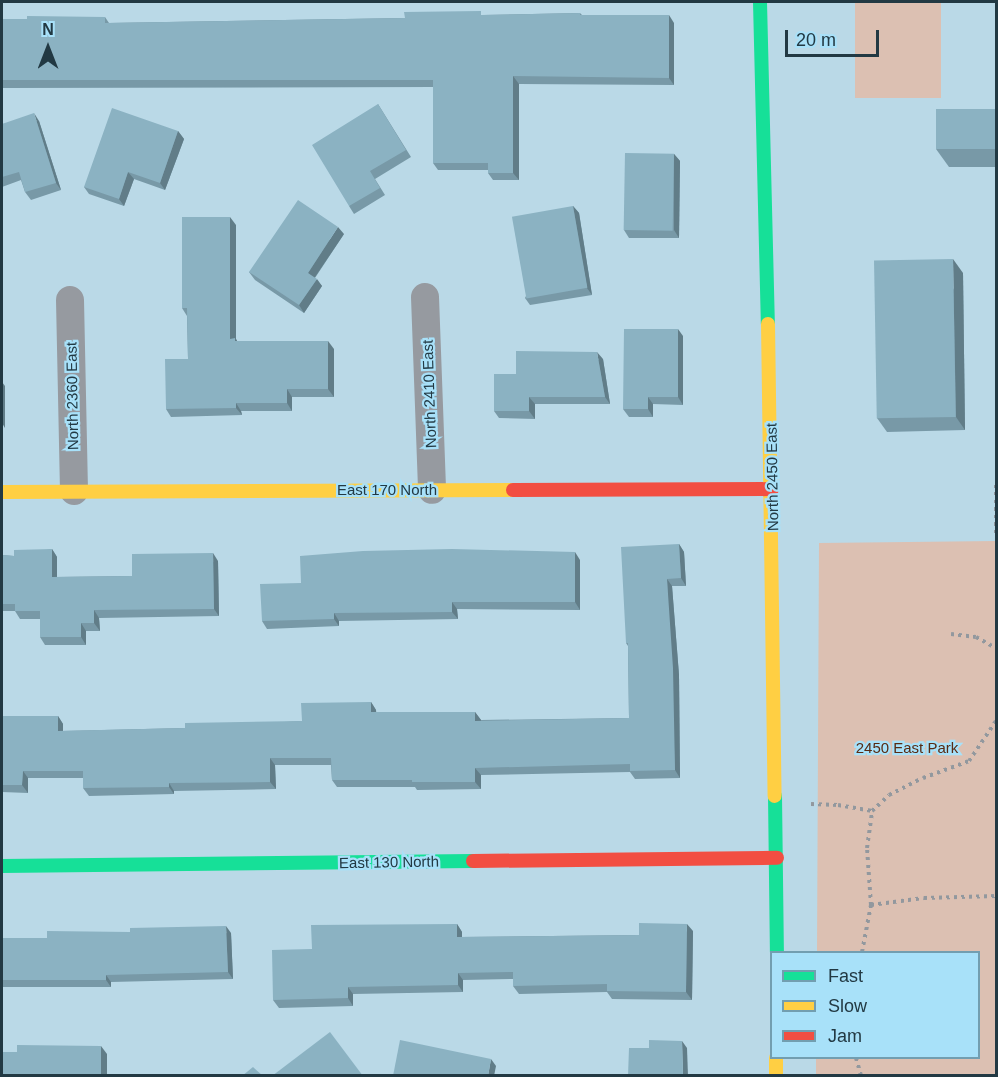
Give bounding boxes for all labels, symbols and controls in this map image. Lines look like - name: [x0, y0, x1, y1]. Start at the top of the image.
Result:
- north arrow: [18, 18, 78, 78]
- scale bar: [788, 18, 882, 56]
- text: N: [42, 21, 54, 38]
- text: 20 m: [796, 30, 836, 50]
- street label: North 2410 East: [418, 340, 440, 448]
- street label: North 2360 East: [62, 342, 82, 450]
- street label: North 2450 East: [762, 423, 782, 531]
- street label: East 170 North: [337, 481, 437, 499]
- park label: 2450 East Park: [856, 739, 958, 757]
- street label: East 130 North: [339, 852, 439, 872]
- legend: [770, 951, 980, 1059]
- text: Fast: [828, 966, 863, 986]
- text: Slow: [828, 996, 867, 1016]
- text: Jam: [828, 1026, 862, 1046]

